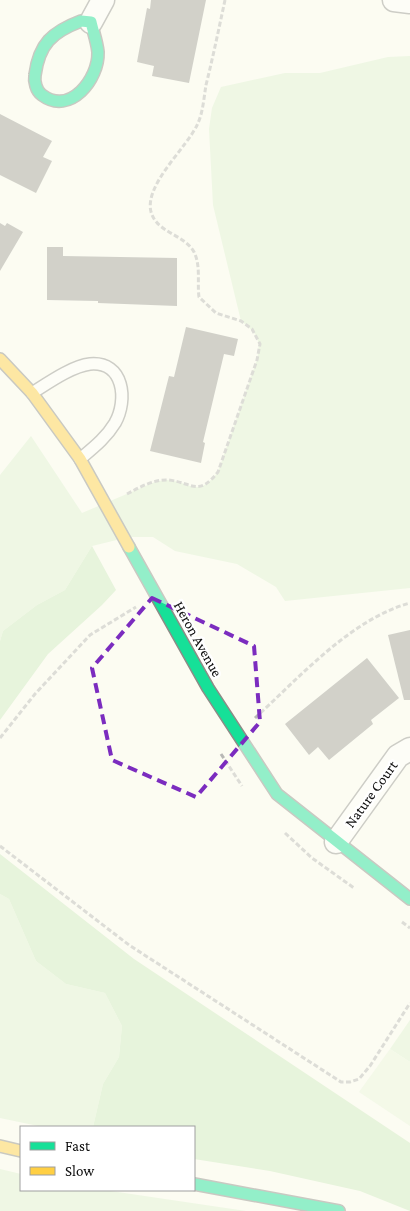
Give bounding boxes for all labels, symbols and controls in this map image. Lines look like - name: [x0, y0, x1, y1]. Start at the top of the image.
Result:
- street label: Heron Avenue: [171, 598, 226, 680]
- street label: Nature Court: [341, 757, 401, 830]
- legend: [20, 1126, 195, 1191]
- text: Fast: [65, 1138, 91, 1154]
- text: Slow: [65, 1163, 95, 1179]

